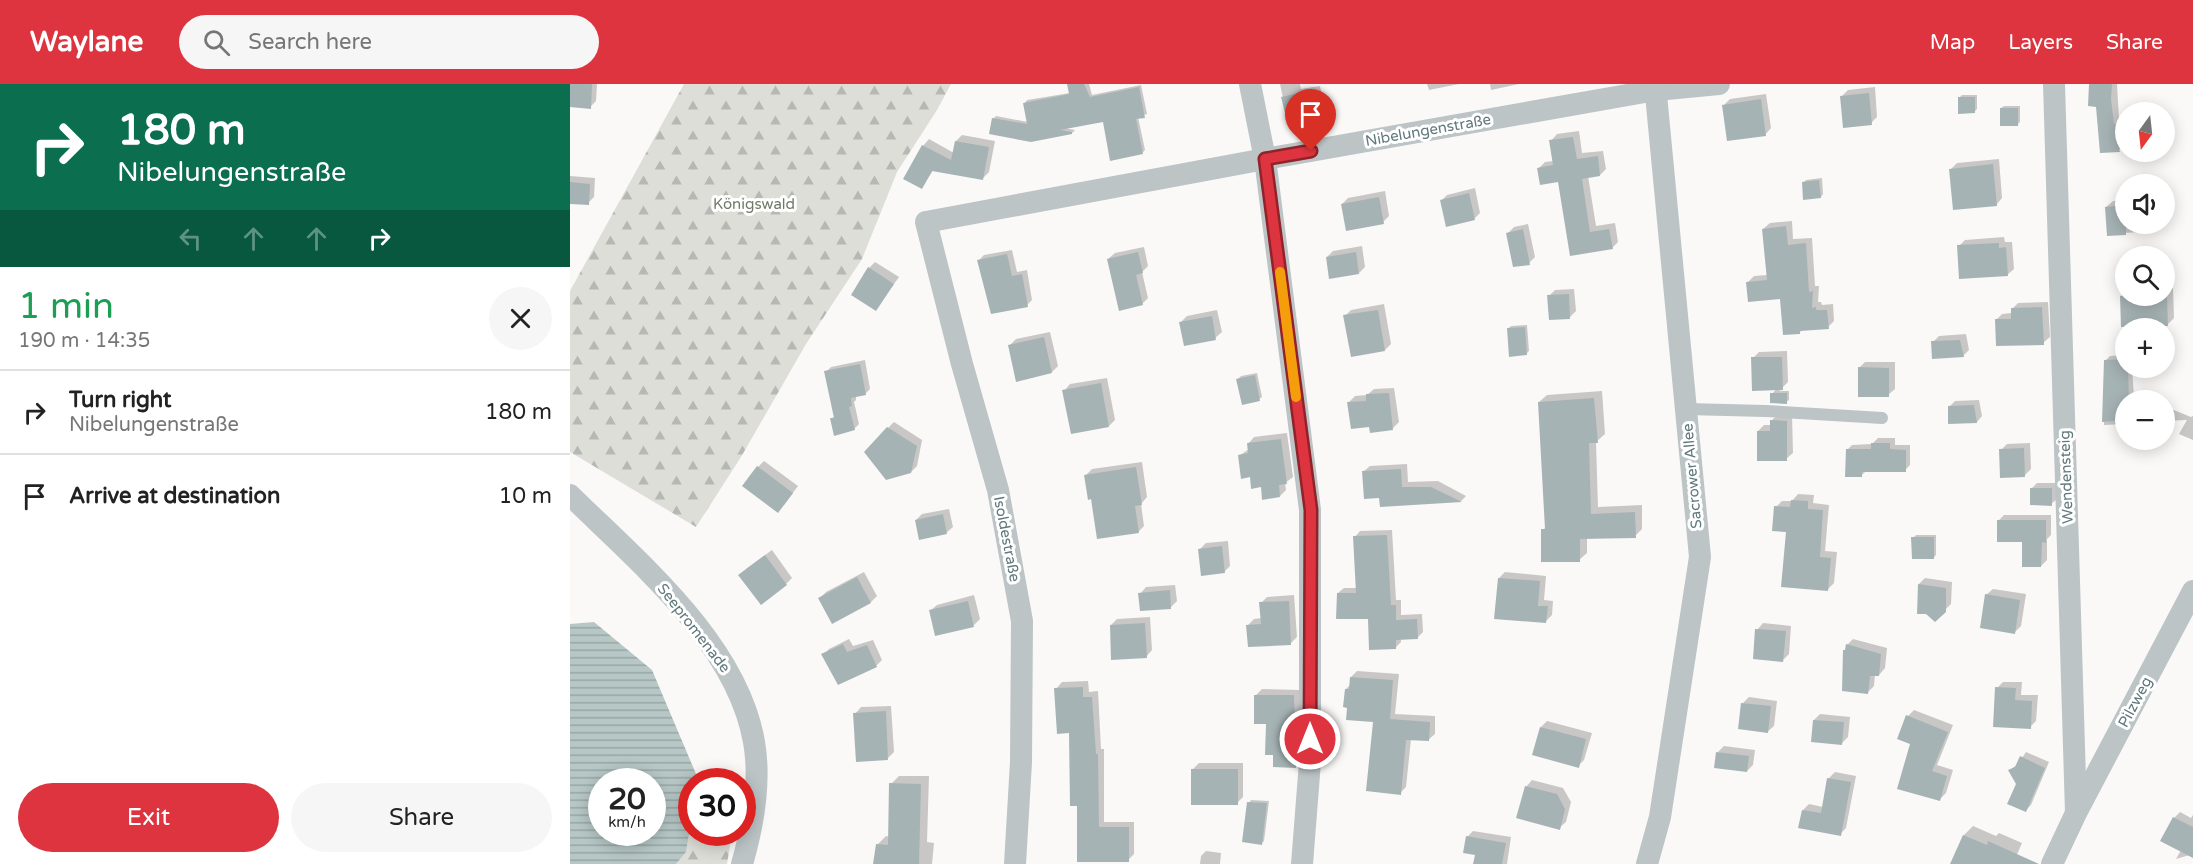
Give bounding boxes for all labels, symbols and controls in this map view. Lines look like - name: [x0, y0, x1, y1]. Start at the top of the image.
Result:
- search box: [179, 15, 599, 69]
- text: Waylane: [30, 25, 143, 59]
- icon: search: [200, 26, 233, 59]
- text: Search here: [248, 29, 372, 55]
- text: Map: [1930, 30, 1975, 55]
- text: Layers: [2008, 30, 2073, 55]
- text: Share: [2106, 30, 2163, 55]
- pin: [1285, 89, 1336, 151]
- icon: arrive: [1294, 98, 1327, 131]
- north arrow: [2115, 102, 2175, 162]
- map controls: [2115, 102, 2175, 450]
- text: 180 m: [117, 105, 246, 156]
- icon: right: [18, 108, 96, 186]
- street label: Nibelungenstraße: [1364, 110, 1492, 150]
- text: Nibelungenstraße: [117, 156, 346, 189]
- button: sound: [2115, 174, 2175, 234]
- park label: Königswald: [713, 195, 795, 213]
- icon: left: [174, 222, 207, 255]
- icon: ahead: [237, 222, 270, 255]
- icon: ahead: [300, 222, 333, 255]
- icon: right: [363, 222, 396, 255]
- button: search: [2115, 246, 2175, 306]
- text: 1 min: [18, 285, 114, 328]
- button: close: [489, 287, 552, 350]
- button: +: [2115, 318, 2175, 378]
- text: 190 m · 14:35: [18, 329, 150, 353]
- text: Turn right: [69, 387, 171, 413]
- button: −: [2115, 390, 2175, 450]
- icon: right: [18, 396, 51, 429]
- text: 180 m: [485, 399, 552, 425]
- text: Nibelungenstraße: [69, 413, 239, 437]
- street label: Sacrower Allee: [1678, 423, 1706, 529]
- street label: Wendensteig: [2055, 430, 2077, 524]
- icon: arrive: [18, 480, 51, 513]
- text: Arrive at destination: [69, 483, 280, 509]
- text: 10 m: [498, 483, 552, 509]
- street label: Isoldestraße: [990, 495, 1024, 583]
- street label: Seepromenade: [654, 580, 734, 676]
- street label: Pilzweg: [2114, 674, 2156, 730]
- position arrow: [1278, 707, 1342, 771]
- speed limit sign: 30: [678, 768, 756, 846]
- text: 20: [608, 781, 646, 818]
- button: Exit: [18, 783, 279, 852]
- button: Share: [291, 783, 552, 852]
- text: km/h: [608, 813, 646, 831]

